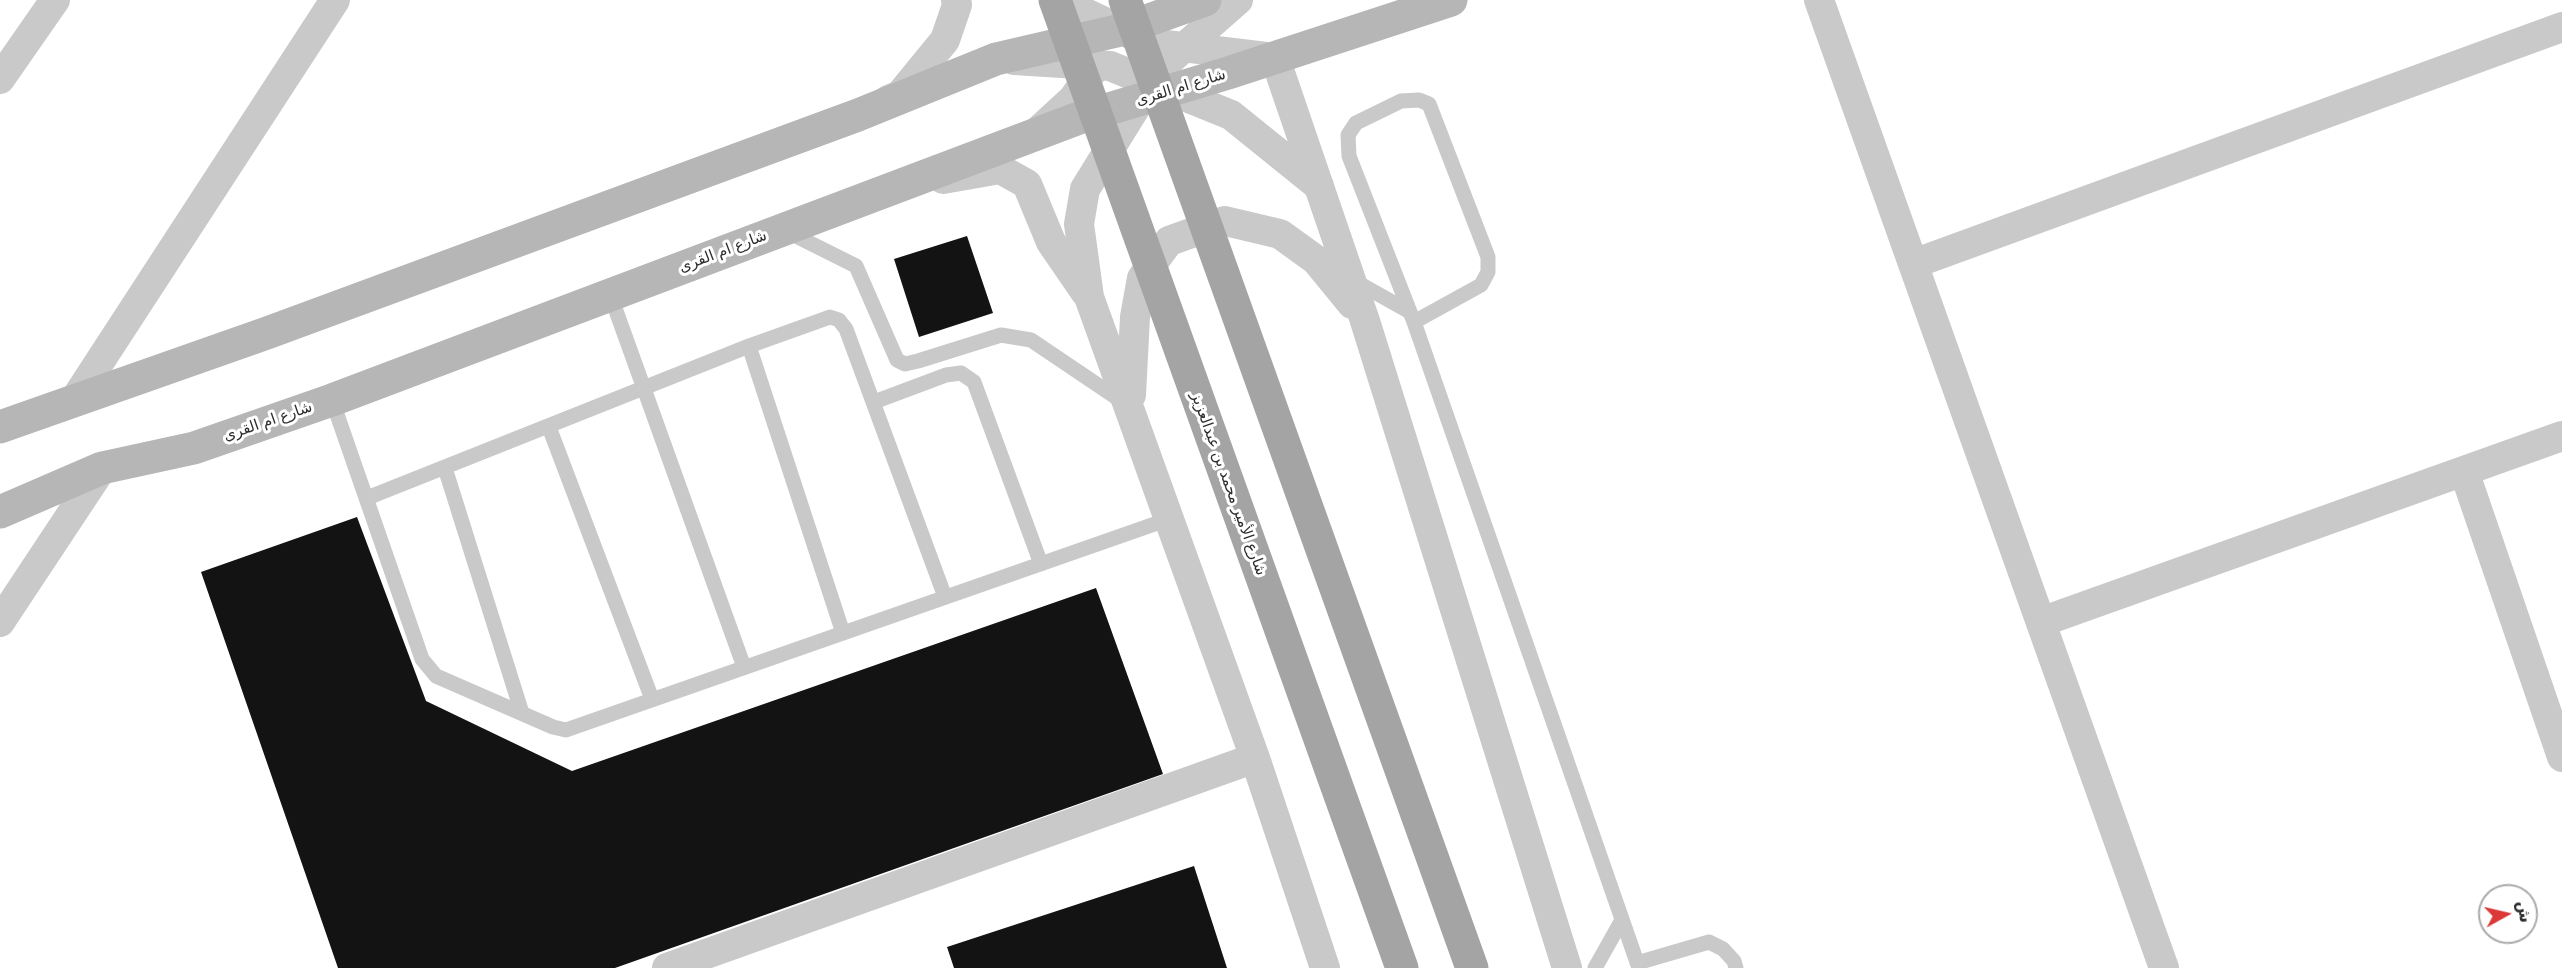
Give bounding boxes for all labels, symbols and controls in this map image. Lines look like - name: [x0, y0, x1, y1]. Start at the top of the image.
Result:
- street label: شارع ام القرى: [1134, 66, 1228, 110]
- street label: شارع ام القرى: [677, 227, 769, 277]
- street label: شارع الأمير محمد بن عبدالعزيز: [1186, 390, 1270, 578]
- street label: شارع ام القرى: [221, 398, 315, 446]
- north arrow: [2478, 884, 2538, 944]
- text: ش: [2513, 899, 2535, 924]

